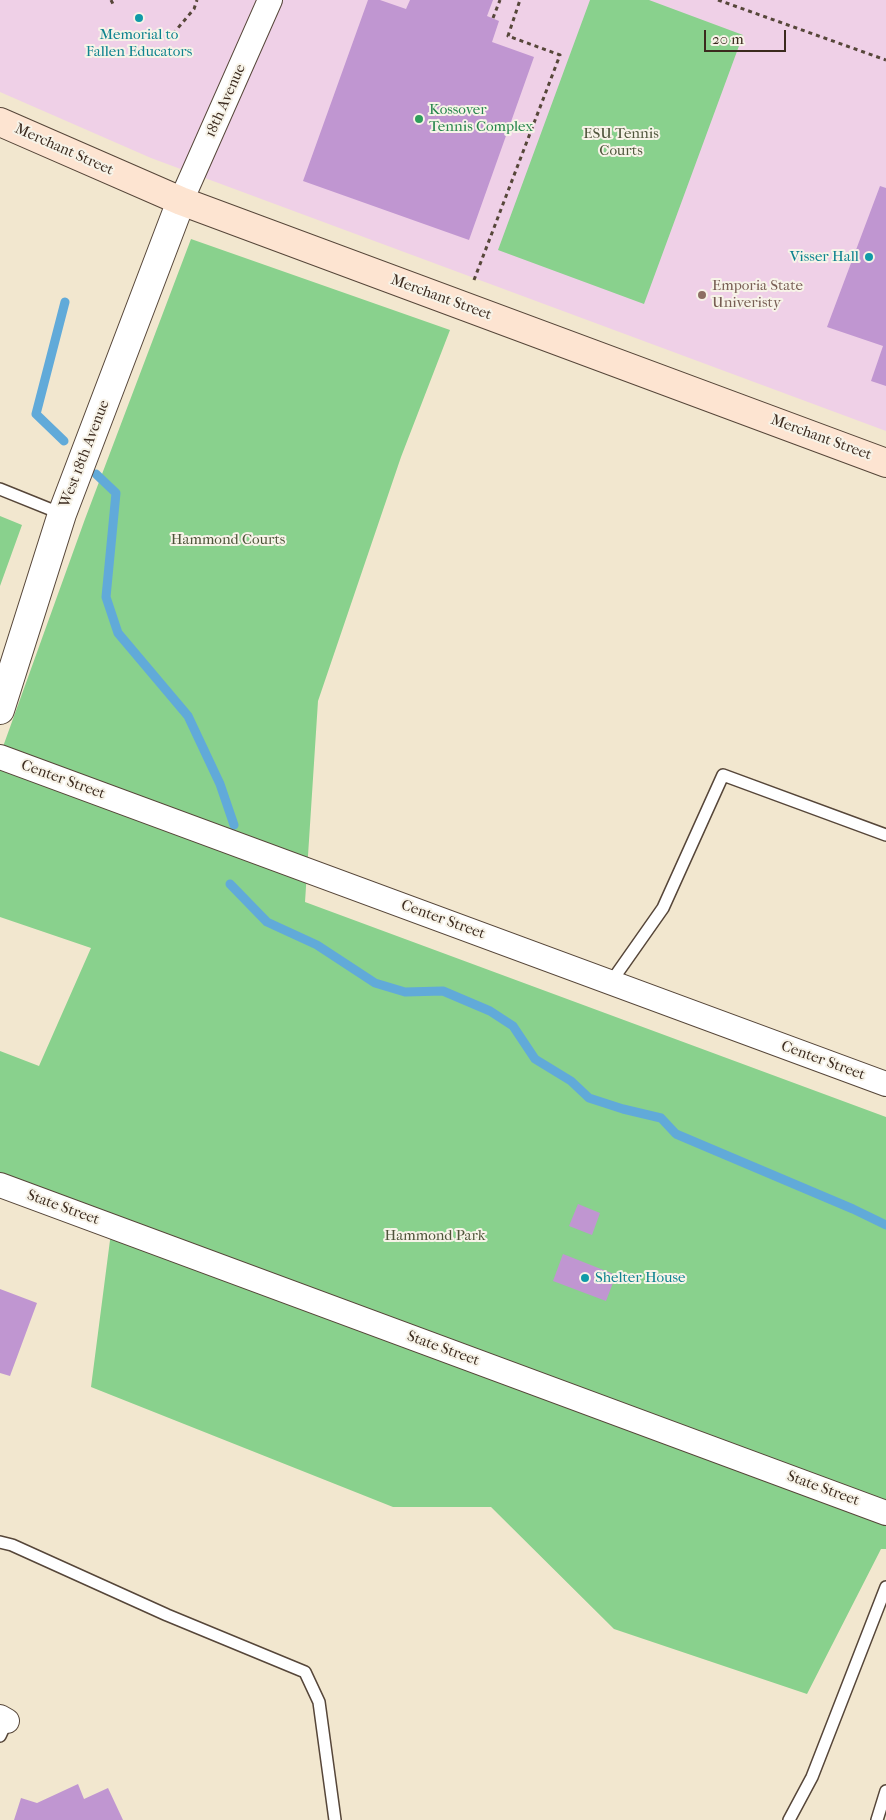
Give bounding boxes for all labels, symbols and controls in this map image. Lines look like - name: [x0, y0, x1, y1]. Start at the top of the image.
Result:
- marker: Memorial to Fallen Educators: [133, 12, 145, 24]
- scale bar: [706, 20, 788, 52]
- place label: Memorial to Fallen Educators: [86, 26, 192, 61]
- text: 20 m: [712, 30, 744, 48]
- street label: 18th Avenue: [202, 62, 250, 140]
- place label: Kossover Tennis Complex: [429, 101, 533, 136]
- marker: Kossover Tennis Complex: [413, 113, 425, 125]
- street label: Merchant Street: [12, 120, 116, 180]
- park label: ESU Tennis Courts: [583, 125, 659, 160]
- place label: Visser Hall: [790, 248, 859, 266]
- marker: Visser Hall: [863, 251, 875, 263]
- street label: Merchant Street: [388, 271, 494, 325]
- place label: Emporia State Univeristy: [712, 277, 803, 312]
- marker: Emporia State Univeristy: [696, 289, 708, 301]
- street label: West 18th Avenue: [56, 398, 114, 510]
- street label: Merchant Street: [768, 411, 874, 465]
- park label: Hammond Courts: [171, 531, 285, 549]
- street label: Center Street: [19, 756, 107, 804]
- street label: Center Street: [399, 896, 487, 944]
- street label: Center Street: [779, 1037, 867, 1085]
- street label: State Street: [24, 1187, 102, 1229]
- park label: Hammond Park: [384, 1227, 486, 1245]
- place label: Shelter House: [595, 1269, 685, 1287]
- marker: Shelter House: [579, 1272, 591, 1284]
- street label: State Street: [404, 1328, 482, 1370]
- street label: State Street: [784, 1468, 862, 1510]

